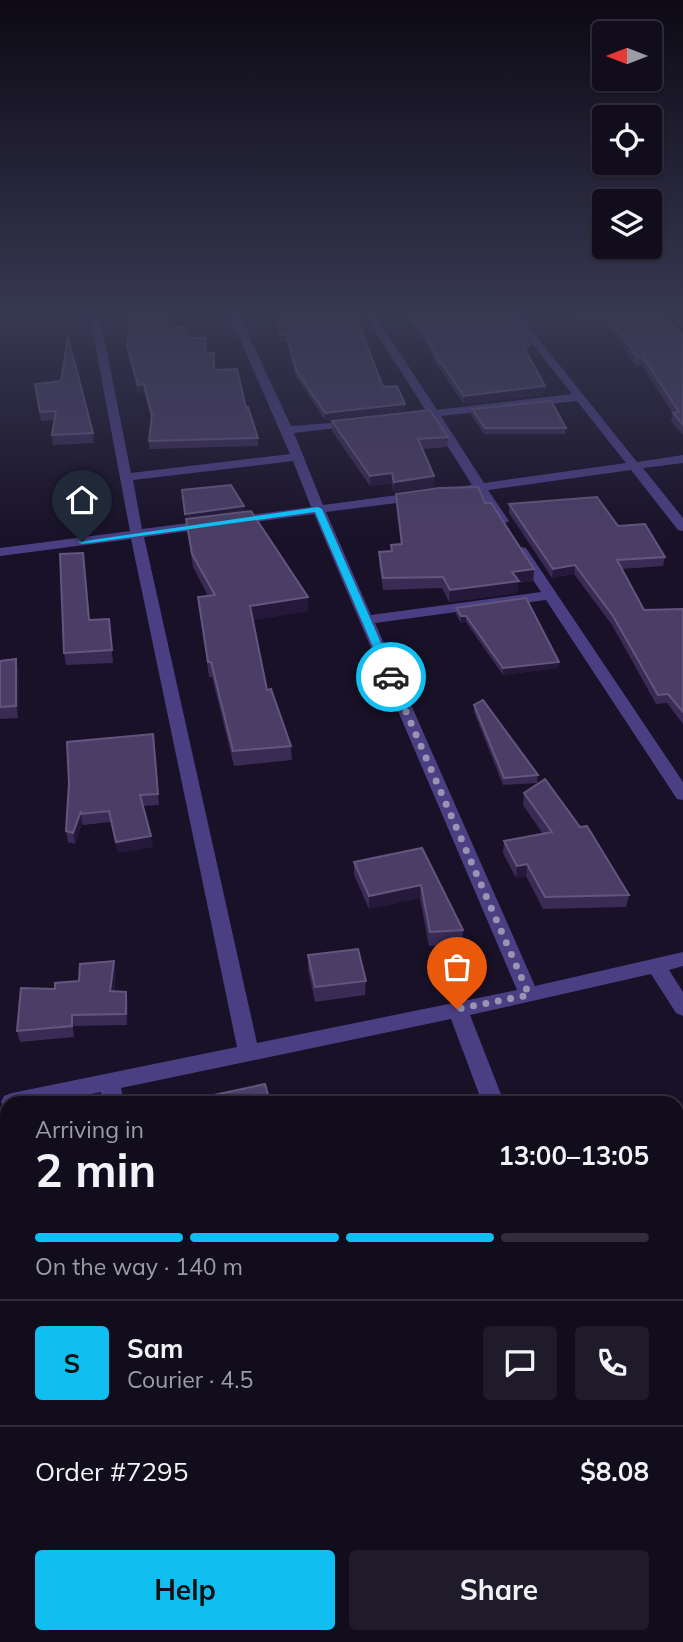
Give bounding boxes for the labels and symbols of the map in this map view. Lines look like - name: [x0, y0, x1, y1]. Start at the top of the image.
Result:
- north arrow: [592, 21, 662, 91]
- pin: [52, 470, 112, 542]
- courier: [356, 642, 426, 712]
- pin: [427, 937, 487, 1009]

